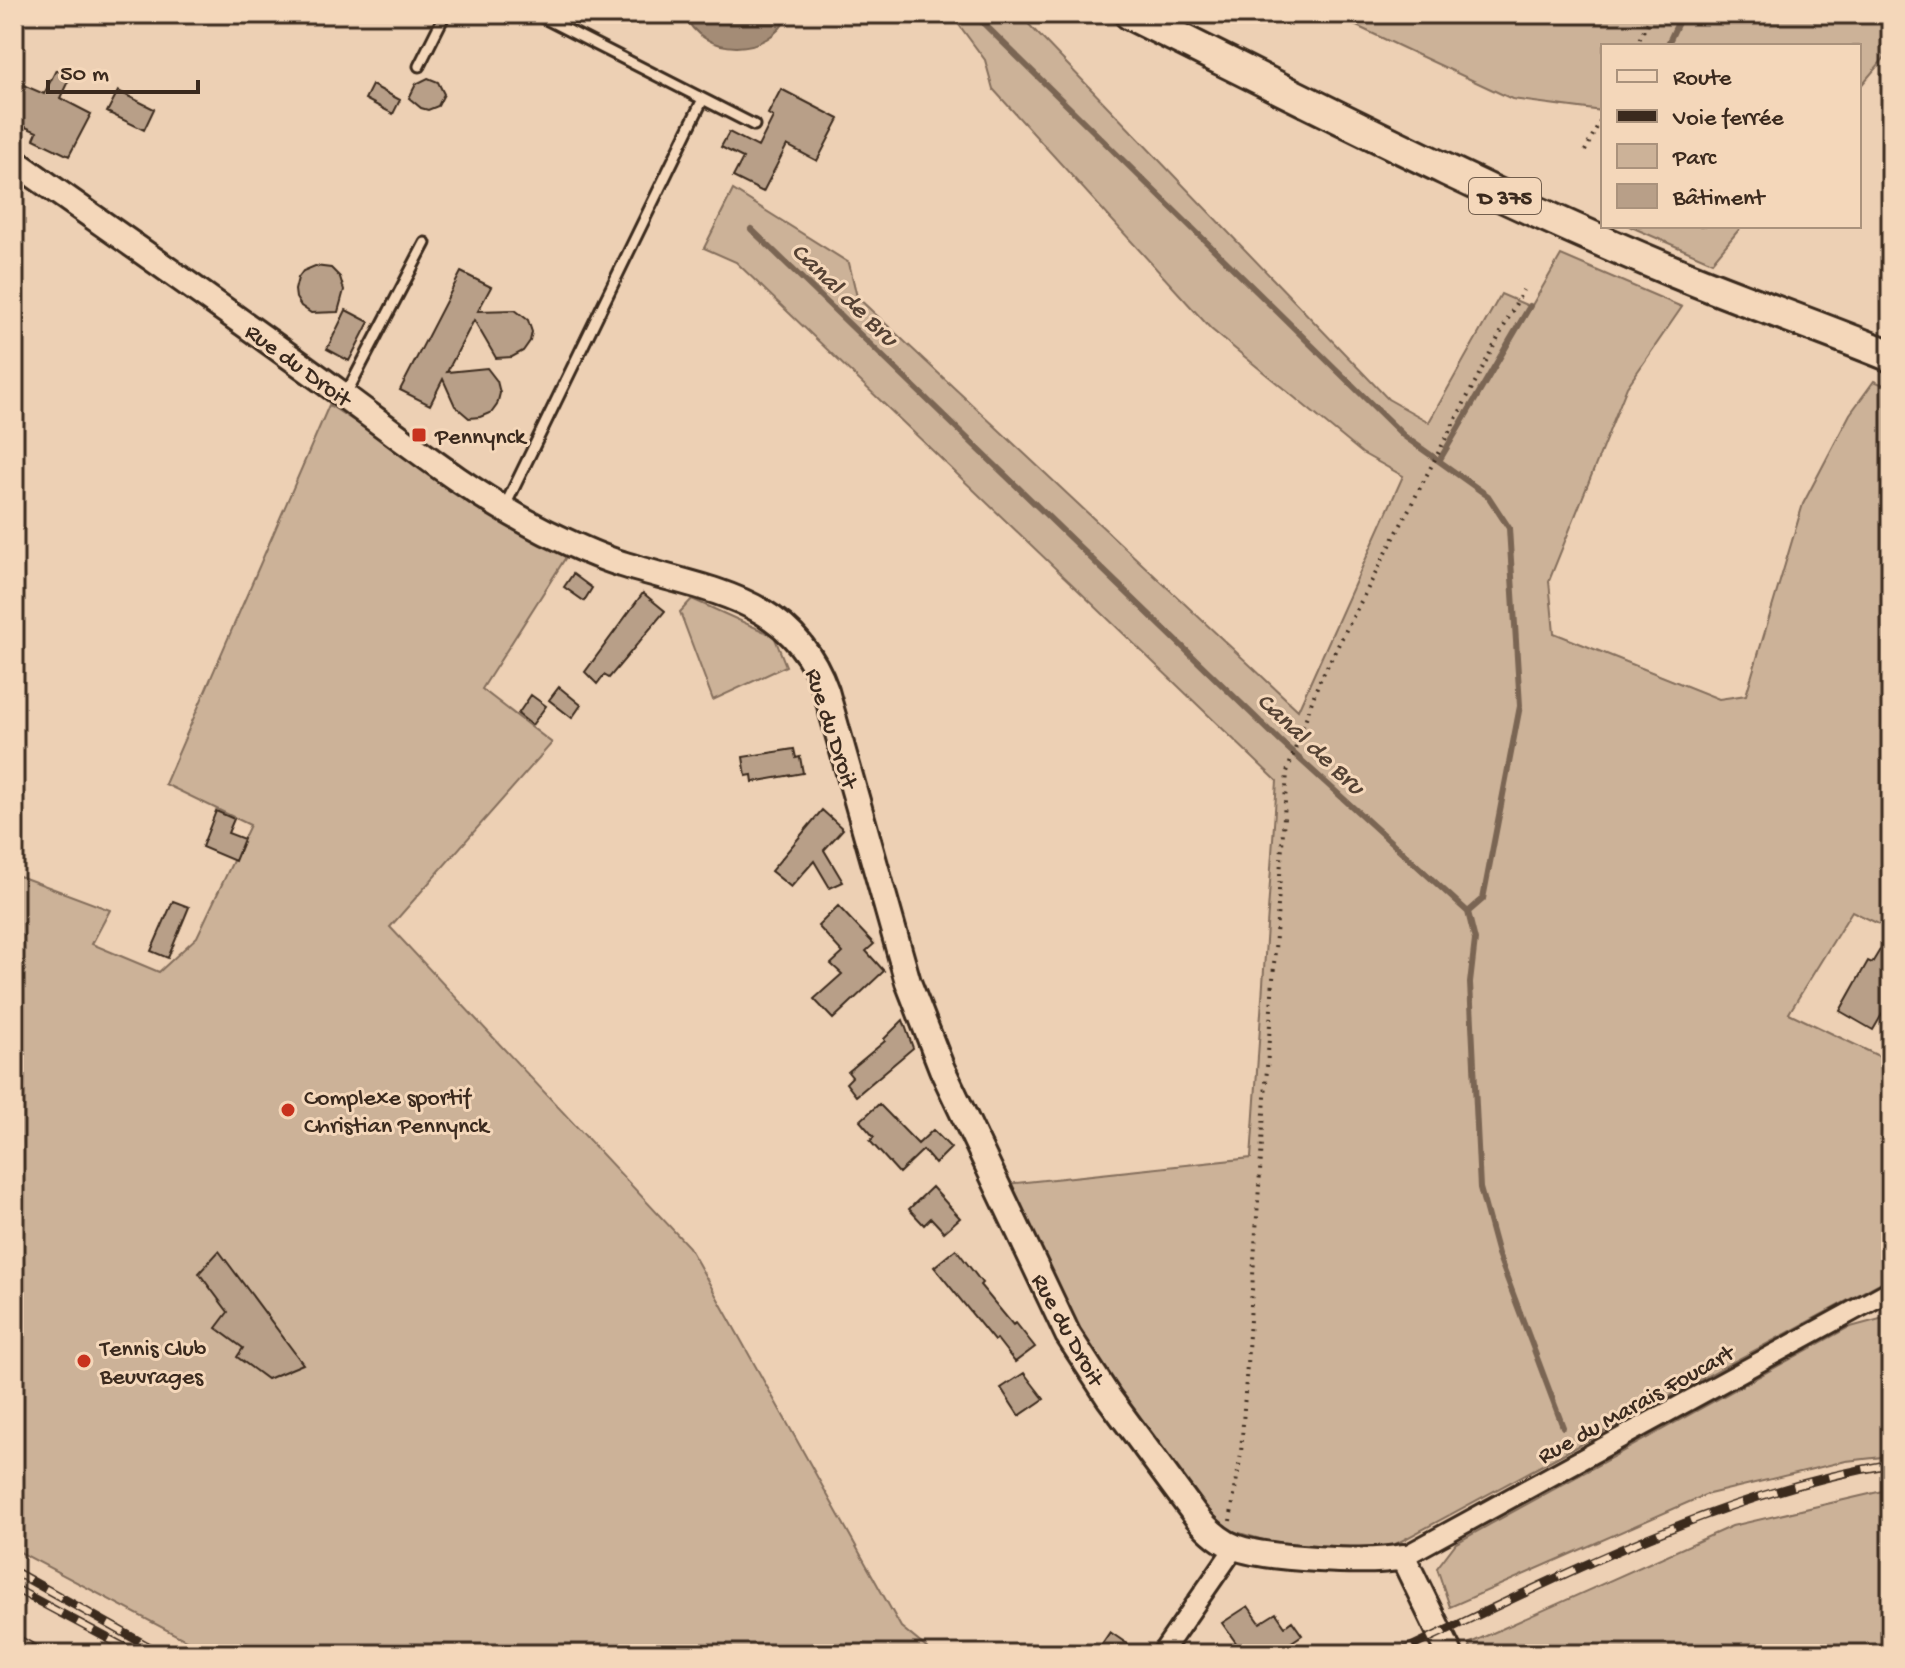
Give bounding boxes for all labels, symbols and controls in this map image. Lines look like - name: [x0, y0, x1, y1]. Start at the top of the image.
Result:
- scale bar: [48, 44, 198, 94]
- legend: [1601, 44, 1861, 228]
- text: 50 m: [60, 61, 109, 90]
- text: Route: [1673, 65, 1732, 94]
- text: Voie ferrée: [1672, 105, 1784, 134]
- text: Parc: [1672, 145, 1717, 174]
- road number: D 375: [1469, 178, 1541, 214]
- text: Bâtiment: [1672, 185, 1766, 214]
- water label: Canal de Bru: [783, 238, 904, 356]
- street label: Rue du Droit: [238, 319, 358, 416]
- place label: Pennynck: [434, 424, 528, 453]
- marker: Pennynck: [410, 426, 428, 444]
- street label: Rue du Droit: [797, 665, 863, 795]
- water label: Canal de Bru: [1248, 687, 1371, 804]
- place label: Complexe sportif Christian Pennynck: [304, 1085, 491, 1142]
- marker: Complexe sportif Christian Pennynck: [279, 1101, 297, 1119]
- street label: Rue du Droit: [1023, 1269, 1110, 1394]
- place label: Tennis Club Beuvrages: [98, 1336, 207, 1393]
- street label: Rue du Marais Foucart: [1533, 1339, 1742, 1472]
- marker: Tennis Club Beuvrages: [75, 1352, 93, 1370]

